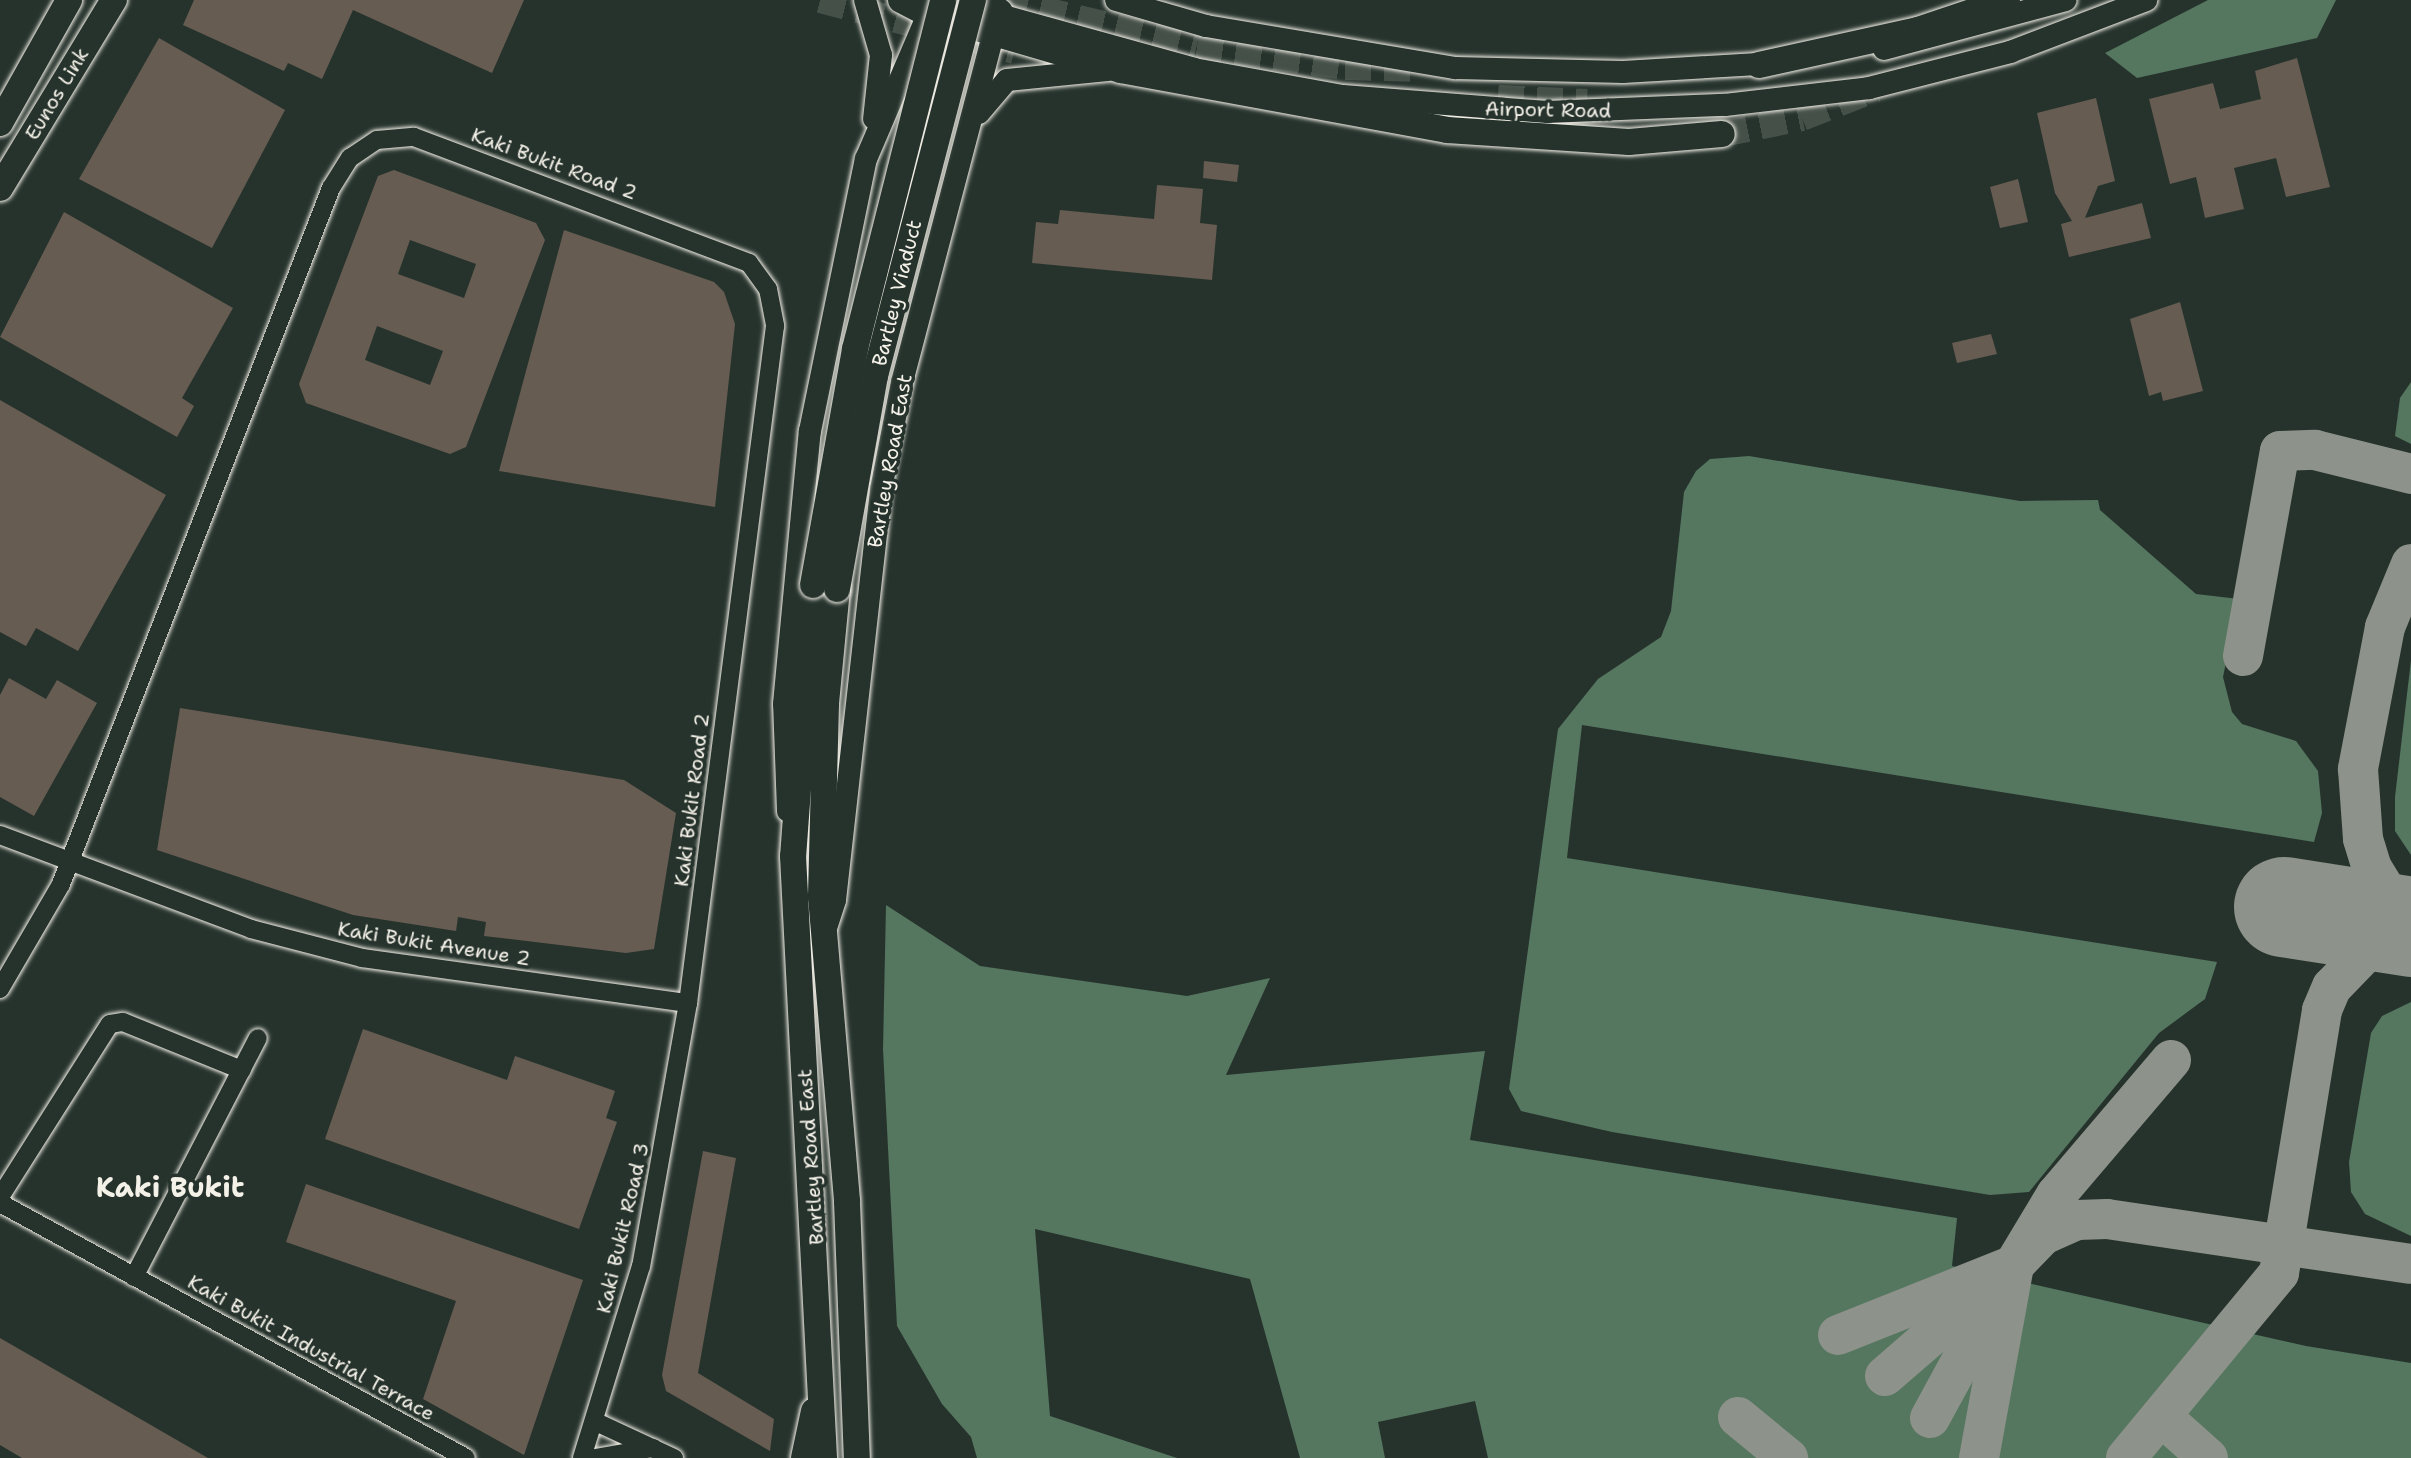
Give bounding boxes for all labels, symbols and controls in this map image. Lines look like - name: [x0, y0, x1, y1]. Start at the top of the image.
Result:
- street label: Eunos Link: [20, 44, 94, 144]
- street label: Airport Road: [1485, 97, 1611, 123]
- street label: Kaki Bukit Road 2: [468, 123, 640, 205]
- street label: Bartley Viaduct: [867, 218, 927, 368]
- street label: Bartley Road East: [863, 372, 917, 550]
- street label: Kaki Bukit Road 2: [669, 712, 715, 888]
- street label: Kaki Bukit Avenue 2: [336, 917, 532, 971]
- street label: Bartley Road East: [793, 1068, 829, 1246]
- street label: Kaki Bukit Road 3: [592, 1140, 654, 1316]
- district label: Kaki Bukit: [96, 1170, 244, 1204]
- street label: Kaki Bukit Industrial Terrace: [183, 1270, 439, 1426]

